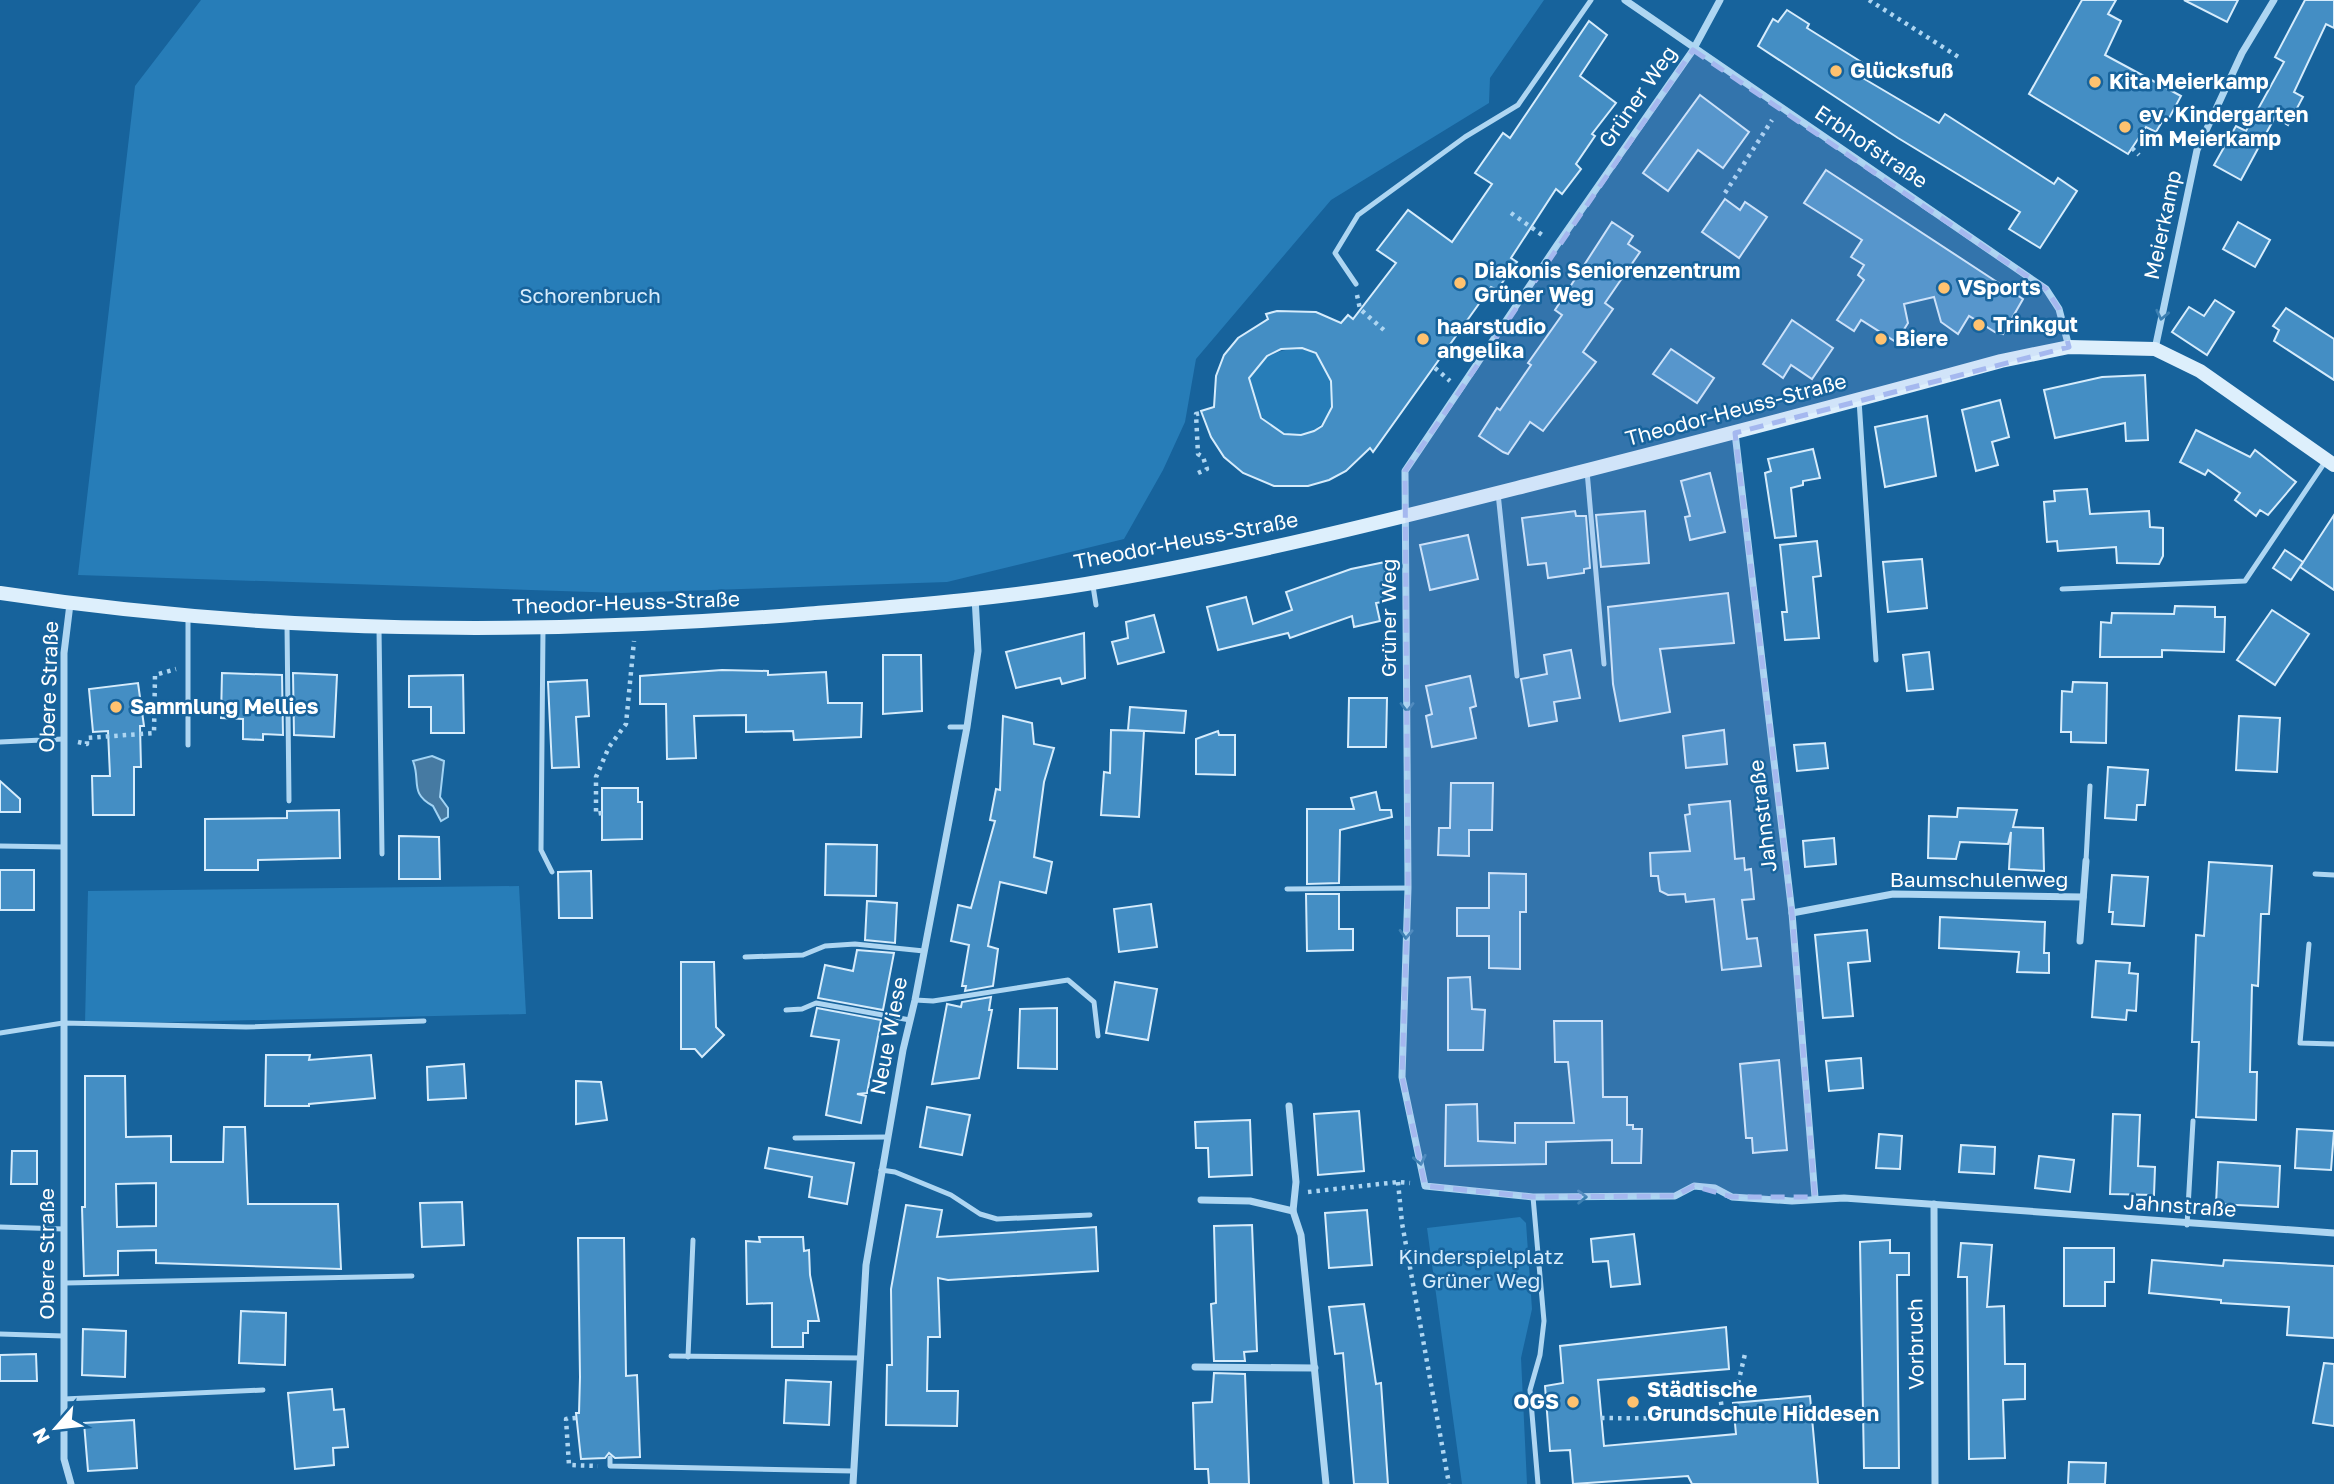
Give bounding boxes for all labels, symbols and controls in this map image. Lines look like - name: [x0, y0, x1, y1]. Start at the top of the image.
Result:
- street label: Grüner Weg: [1593, 40, 1682, 152]
- place label: Glücksfuß: [1850, 57, 1954, 83]
- marker: Glücksfuß: [1828, 63, 1844, 79]
- place label: Kita Meierkamp: [2109, 68, 2269, 94]
- marker: Kita Meierkamp: [2087, 74, 2103, 90]
- street label: Erbhofstraße: [1810, 99, 1933, 193]
- place label: ev. Kindergarten im Meierkamp: [2139, 101, 2309, 151]
- marker: ev. Kindergarten im Meierkamp: [2117, 119, 2133, 135]
- street label: Meierkamp: [2138, 168, 2186, 282]
- place label: Diakonis Seniorenzentrum Grüner Weg: [1474, 257, 1740, 307]
- place label: VSports: [1958, 274, 2041, 300]
- marker: Diakonis Seniorenzentrum Grüner Weg: [1452, 275, 1468, 291]
- marker: VSports: [1936, 280, 1952, 296]
- park label: Schorenbruch: [519, 282, 661, 308]
- one-way arrow: [2155, 309, 2170, 321]
- place label: Trinkgut: [1993, 311, 2078, 337]
- place label: haarstudio angelika: [1437, 313, 1546, 363]
- marker: Trinkgut: [1971, 317, 1987, 333]
- place label: Biere: [1895, 325, 1948, 351]
- marker: haarstudio angelika: [1415, 331, 1431, 347]
- marker: Biere: [1873, 331, 1889, 347]
- street label: Theodor-Heuss-Straße: [1622, 367, 1849, 451]
- street label: Theodor-Heuss-Straße: [1071, 506, 1300, 575]
- street label: Grüner Weg: [1375, 559, 1401, 677]
- street label: Theodor-Heuss-Straße: [512, 585, 740, 619]
- street label: Obere Straße: [33, 621, 63, 753]
- place label: Sammlung Mellies: [130, 693, 319, 719]
- marker: Sammlung Mellies: [108, 699, 124, 715]
- one-way arrow: [1399, 702, 1415, 712]
- street label: Jahnstraße: [1742, 758, 1782, 874]
- street label: Baumschulenweg: [1890, 866, 2068, 892]
- one-way arrow: [1399, 929, 1414, 940]
- street label: Neue Wiese: [864, 975, 912, 1097]
- one-way arrow: [1411, 1154, 1426, 1166]
- street label: Obere Straße: [33, 1188, 59, 1320]
- street label: Jahnstraße: [2123, 1188, 2237, 1222]
- one-way arrow: [1577, 1189, 1587, 1205]
- park label: Kinderspielplatz Grüner Weg: [1398, 1243, 1564, 1293]
- street label: Vorbruch: [1901, 1298, 1929, 1390]
- place label: Städtische Grundschule Hiddesen: [1647, 1376, 1879, 1426]
- place label: OGS: [1513, 1388, 1559, 1414]
- north arrow: [21, 1393, 91, 1463]
- marker: OGS: [1565, 1394, 1581, 1410]
- marker: Städtische Grundschule Hiddesen: [1625, 1394, 1641, 1410]
- text: N: [27, 1424, 54, 1448]

